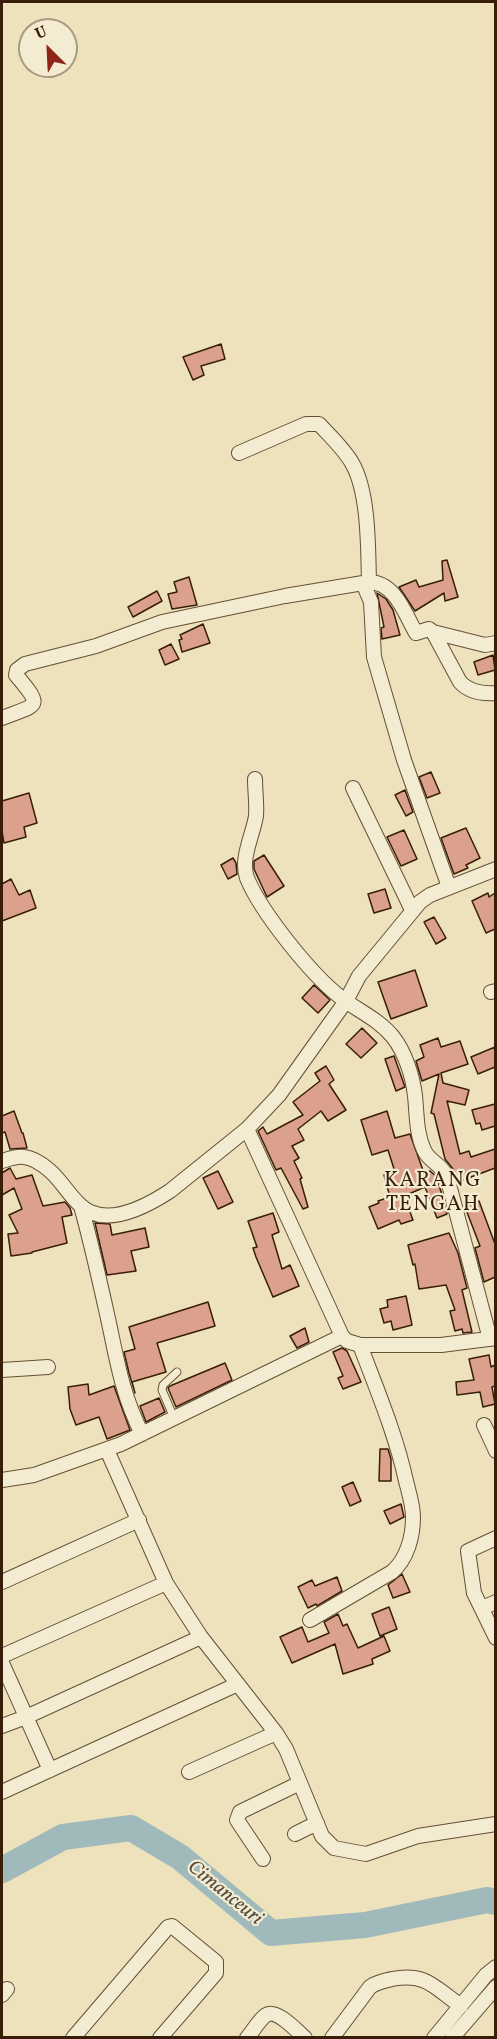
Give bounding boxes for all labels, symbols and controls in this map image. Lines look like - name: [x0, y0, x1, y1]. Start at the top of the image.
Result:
- north arrow: [18, 18, 78, 78]
- text: U: [32, 21, 51, 46]
- district label: KARANG TENGAH: [384, 1169, 482, 1219]
- water label: Cimanceuri: [181, 1856, 267, 1932]

